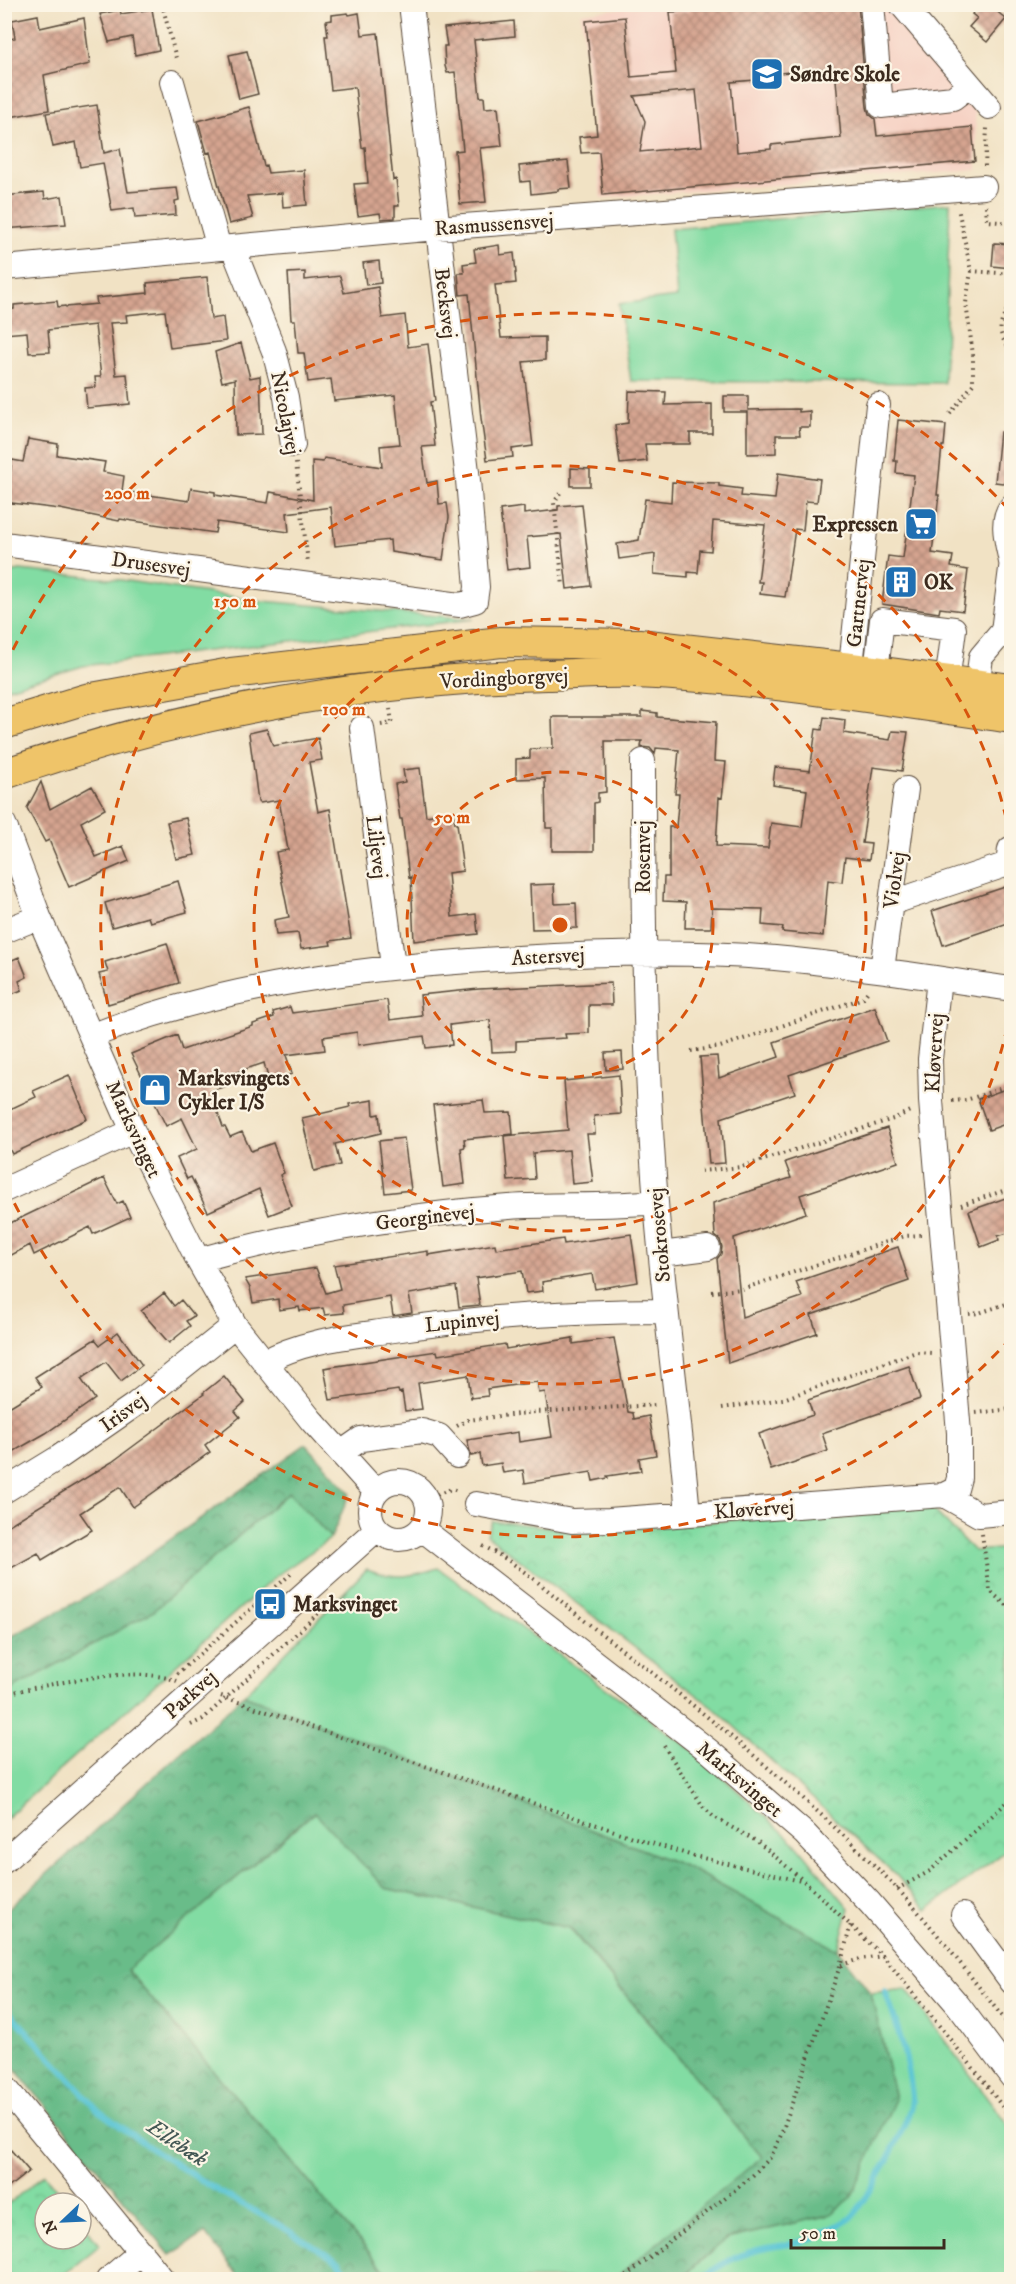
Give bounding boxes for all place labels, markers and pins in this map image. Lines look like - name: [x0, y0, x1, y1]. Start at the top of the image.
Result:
- school or university icon: Søndre Skole: [749, 56, 785, 92]
- place label: Søndre Skole: [790, 62, 900, 88]
- supermarket icon: Expressen: [903, 506, 939, 542]
- place label: Expressen: [812, 512, 899, 538]
- building icon: OK: [883, 564, 919, 600]
- place label: OK: [924, 570, 955, 596]
- centre of rings: [550, 915, 570, 935]
- place label: Marksvingets Cykler I/S: [178, 1066, 290, 1116]
- shop icon: Marksvingets Cykler I/S: [137, 1072, 173, 1108]
- bus stop icon: Marksvinget: [252, 1586, 288, 1622]
- place label: Marksvinget: [293, 1592, 398, 1618]

